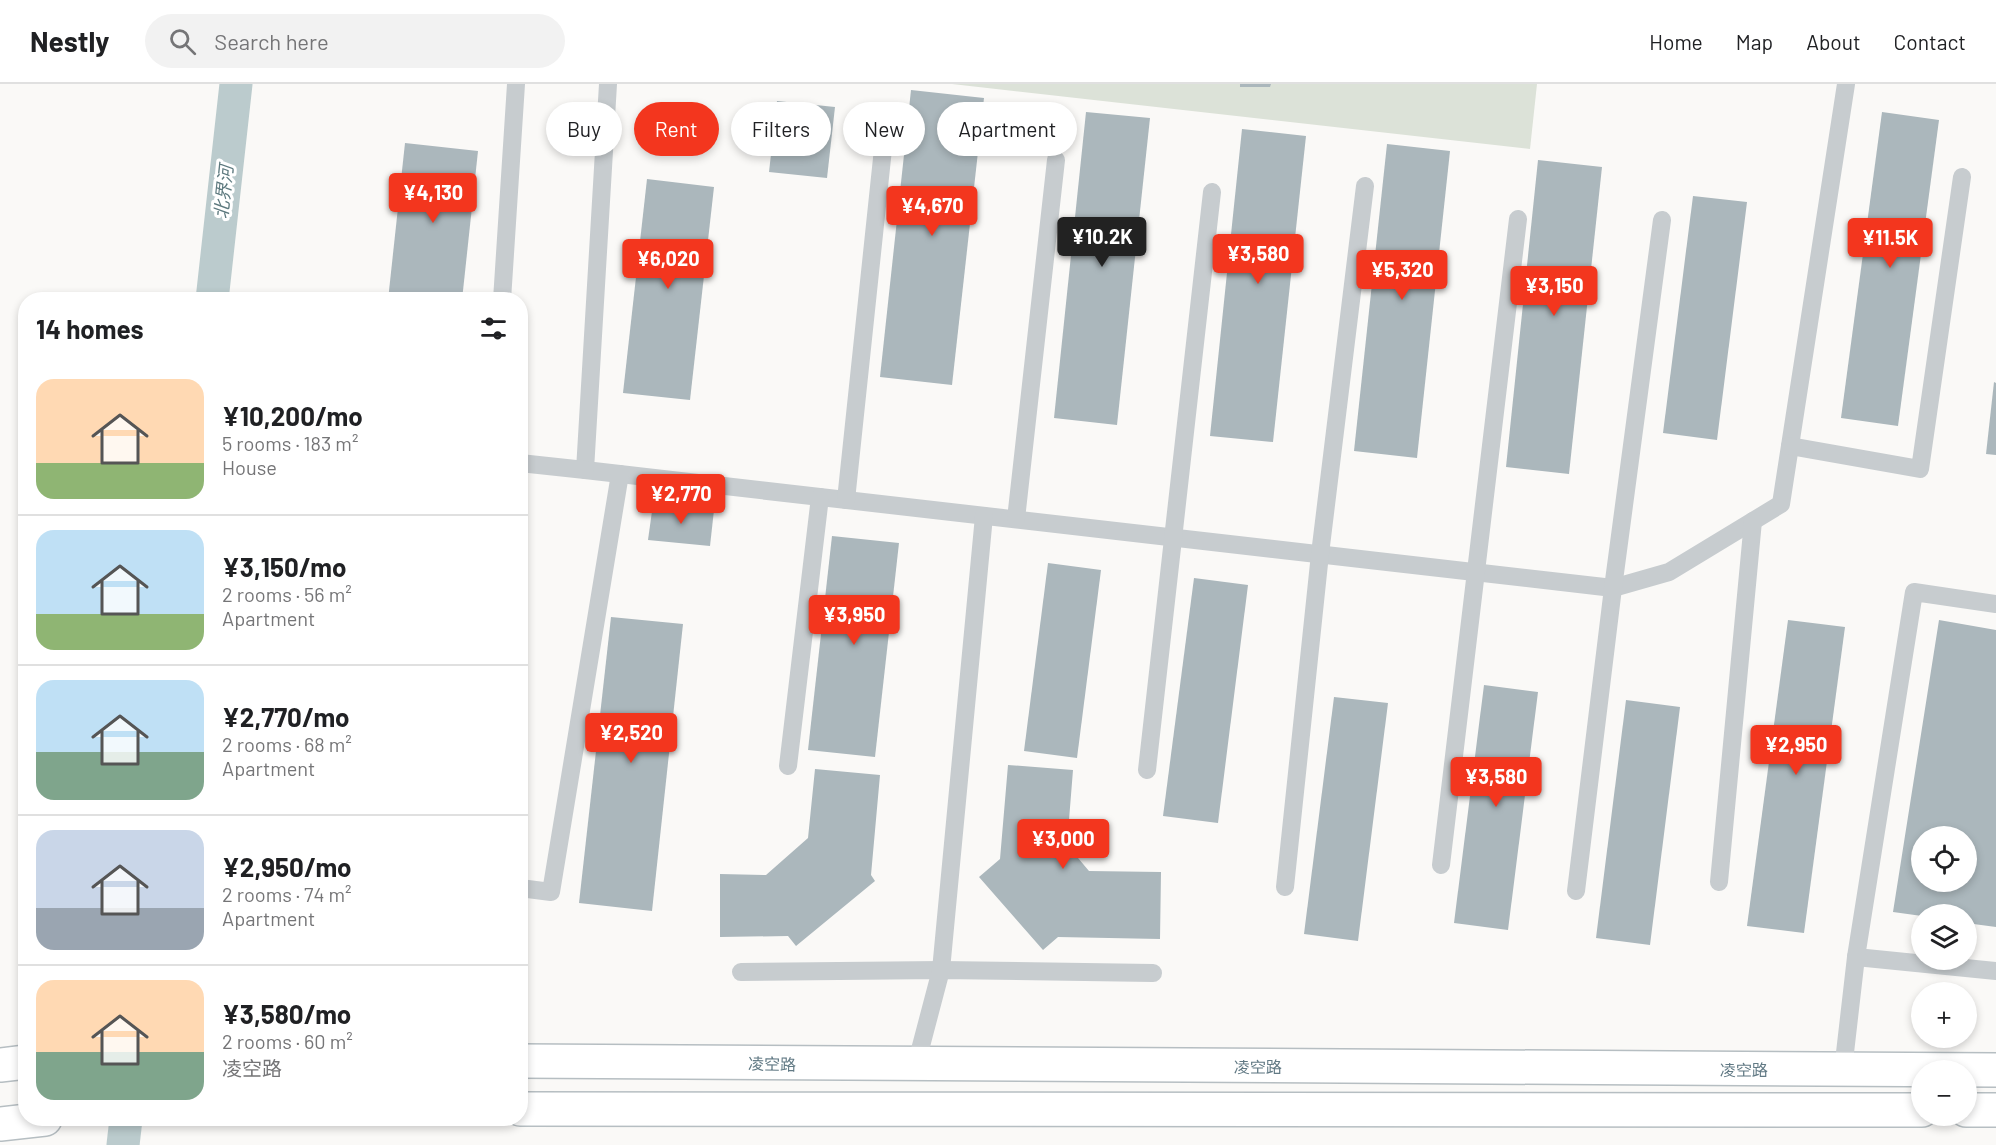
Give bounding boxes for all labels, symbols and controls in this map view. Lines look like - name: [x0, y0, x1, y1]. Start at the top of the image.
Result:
- search box: [145, 14, 565, 68]
- text: Nestly: [30, 24, 109, 58]
- icon: search: [166, 25, 199, 58]
- text: Search here: [214, 28, 329, 54]
- text: Home: [1649, 29, 1703, 54]
- text: Map: [1736, 29, 1773, 54]
- text: About: [1806, 29, 1861, 54]
- text: Contact: [1894, 29, 1966, 54]
- chip: Buy: [546, 102, 622, 156]
- chip: Rent: [634, 102, 719, 156]
- chip: Filters: [731, 102, 831, 156]
- chip: New: [843, 102, 925, 156]
- chip: Apartment: [937, 102, 1077, 156]
- water label: 北界河: [209, 161, 237, 220]
- pin: ¥4,130: [384, 173, 482, 224]
- text: ¥4,130: [403, 180, 463, 204]
- pin: ¥4,670: [883, 186, 981, 237]
- text: ¥4,670: [900, 193, 964, 217]
- pin: ¥10.2K: [1053, 217, 1151, 268]
- pin: ¥11.5K: [1841, 218, 1939, 269]
- text: ¥10.2K: [1071, 224, 1133, 248]
- text: ¥11.5K: [1862, 225, 1918, 249]
- pin: ¥3,580: [1209, 234, 1307, 285]
- pin: ¥6,020: [619, 239, 717, 290]
- text: ¥3,580: [1227, 241, 1289, 265]
- text: ¥6,020: [636, 246, 700, 270]
- pin: ¥5,320: [1353, 250, 1451, 301]
- text: ¥5,320: [1370, 257, 1434, 281]
- pin: ¥3,150: [1505, 266, 1603, 317]
- text: ¥3,150: [1524, 273, 1584, 297]
- icon: filters: [477, 312, 510, 345]
- text: 14 homes: [36, 313, 143, 344]
- text: ¥10,200/mo: [222, 400, 363, 431]
- icon: home: [84, 403, 156, 475]
- text: 5 rooms · 183 m²: [222, 431, 358, 455]
- text: House: [222, 455, 277, 479]
- pin: ¥2,770: [632, 474, 730, 525]
- text: ¥2,770: [650, 481, 712, 505]
- text: ¥3,150/mo: [222, 551, 346, 582]
- icon: home: [84, 554, 156, 626]
- text: 2 rooms · 56 m²: [222, 582, 352, 606]
- pin: ¥3,950: [805, 595, 903, 646]
- text: ¥3,950: [823, 602, 885, 626]
- text: Apartment: [222, 606, 315, 630]
- text: ¥2,770/mo: [222, 701, 350, 732]
- icon: home: [84, 704, 156, 776]
- pin: ¥2,520: [582, 713, 680, 764]
- text: ¥2,520: [599, 720, 663, 744]
- pin: ¥2,950: [1747, 725, 1845, 776]
- text: 2 rooms · 68 m²: [222, 732, 352, 756]
- text: ¥2,950: [1764, 732, 1828, 756]
- text: Apartment: [222, 756, 315, 780]
- pin: ¥3,580: [1447, 757, 1545, 808]
- text: ¥3,580: [1465, 764, 1527, 788]
- pin: ¥3,000: [1014, 819, 1112, 870]
- text: ¥3,000: [1031, 826, 1095, 850]
- map controls: [1911, 826, 1977, 1126]
- button: locate: [1911, 826, 1977, 892]
- text: ¥2,950/mo: [222, 851, 352, 882]
- icon: home: [84, 854, 156, 926]
- text: 2 rooms · 74 m²: [222, 882, 352, 906]
- button: layers: [1911, 904, 1977, 970]
- text: Apartment: [222, 906, 315, 930]
- button: +: [1911, 982, 1977, 1048]
- text: ¥3,580/mo: [222, 998, 351, 1029]
- icon: home: [84, 1004, 156, 1076]
- text: 2 rooms · 60 m²: [222, 1029, 353, 1053]
- street label: 凌空路: [748, 1054, 796, 1073]
- text: 凌空路: [222, 1056, 282, 1080]
- street label: 凌空路: [1234, 1057, 1282, 1076]
- street label: 凌空路: [1720, 1060, 1768, 1079]
- button: −: [1911, 1060, 1977, 1126]

